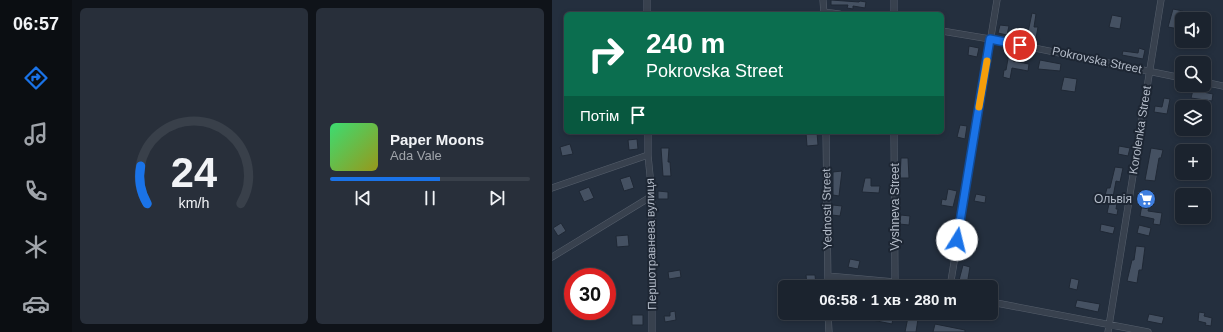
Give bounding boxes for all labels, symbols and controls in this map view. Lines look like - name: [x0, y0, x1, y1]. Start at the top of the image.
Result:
- map controls: [1175, 12, 1211, 224]
- button: sound: [1175, 12, 1211, 48]
- text: 06:57: [13, 14, 59, 34]
- icon: right: [580, 28, 632, 80]
- text: 240 m: [646, 28, 725, 59]
- pin: [1003, 28, 1037, 62]
- icon: arrive: [1009, 34, 1031, 56]
- street label: Pokrovska Street: [1051, 44, 1144, 76]
- button: search: [1175, 56, 1211, 92]
- text: Pokrovska Street: [646, 61, 783, 81]
- icon: directions: [22, 64, 50, 92]
- street label: Korolenka Street: [1126, 84, 1154, 175]
- button: layers: [1175, 100, 1211, 136]
- icon: arrive: [627, 104, 649, 126]
- text: Потім: [580, 107, 619, 124]
- icon: music: [22, 120, 50, 148]
- text: Paper Moons: [390, 131, 484, 148]
- button: +: [1175, 144, 1211, 180]
- text: Ada Vale: [390, 148, 442, 163]
- text: 24: [171, 149, 217, 196]
- street label: Vyshneva Street: [888, 163, 902, 251]
- street label: Yednosti Street: [819, 168, 835, 250]
- icon: phone: [22, 177, 50, 205]
- street label: Першотравнева вулиця: [643, 178, 659, 310]
- icon: previous: [352, 187, 374, 209]
- icon: pause: [419, 187, 441, 209]
- icon: next: [486, 187, 508, 209]
- supermarket icon: Ольвія: [1135, 188, 1157, 210]
- button: −: [1175, 188, 1211, 224]
- place label: Ольвія: [1094, 192, 1132, 206]
- text: km/h: [179, 195, 210, 211]
- position arrow: [936, 219, 978, 261]
- icon: climate: [22, 233, 50, 261]
- speed limit sign: 30: [564, 268, 616, 320]
- icon: car: [22, 290, 50, 318]
- text: 06:58 · 1 хв · 280 m: [819, 291, 957, 308]

